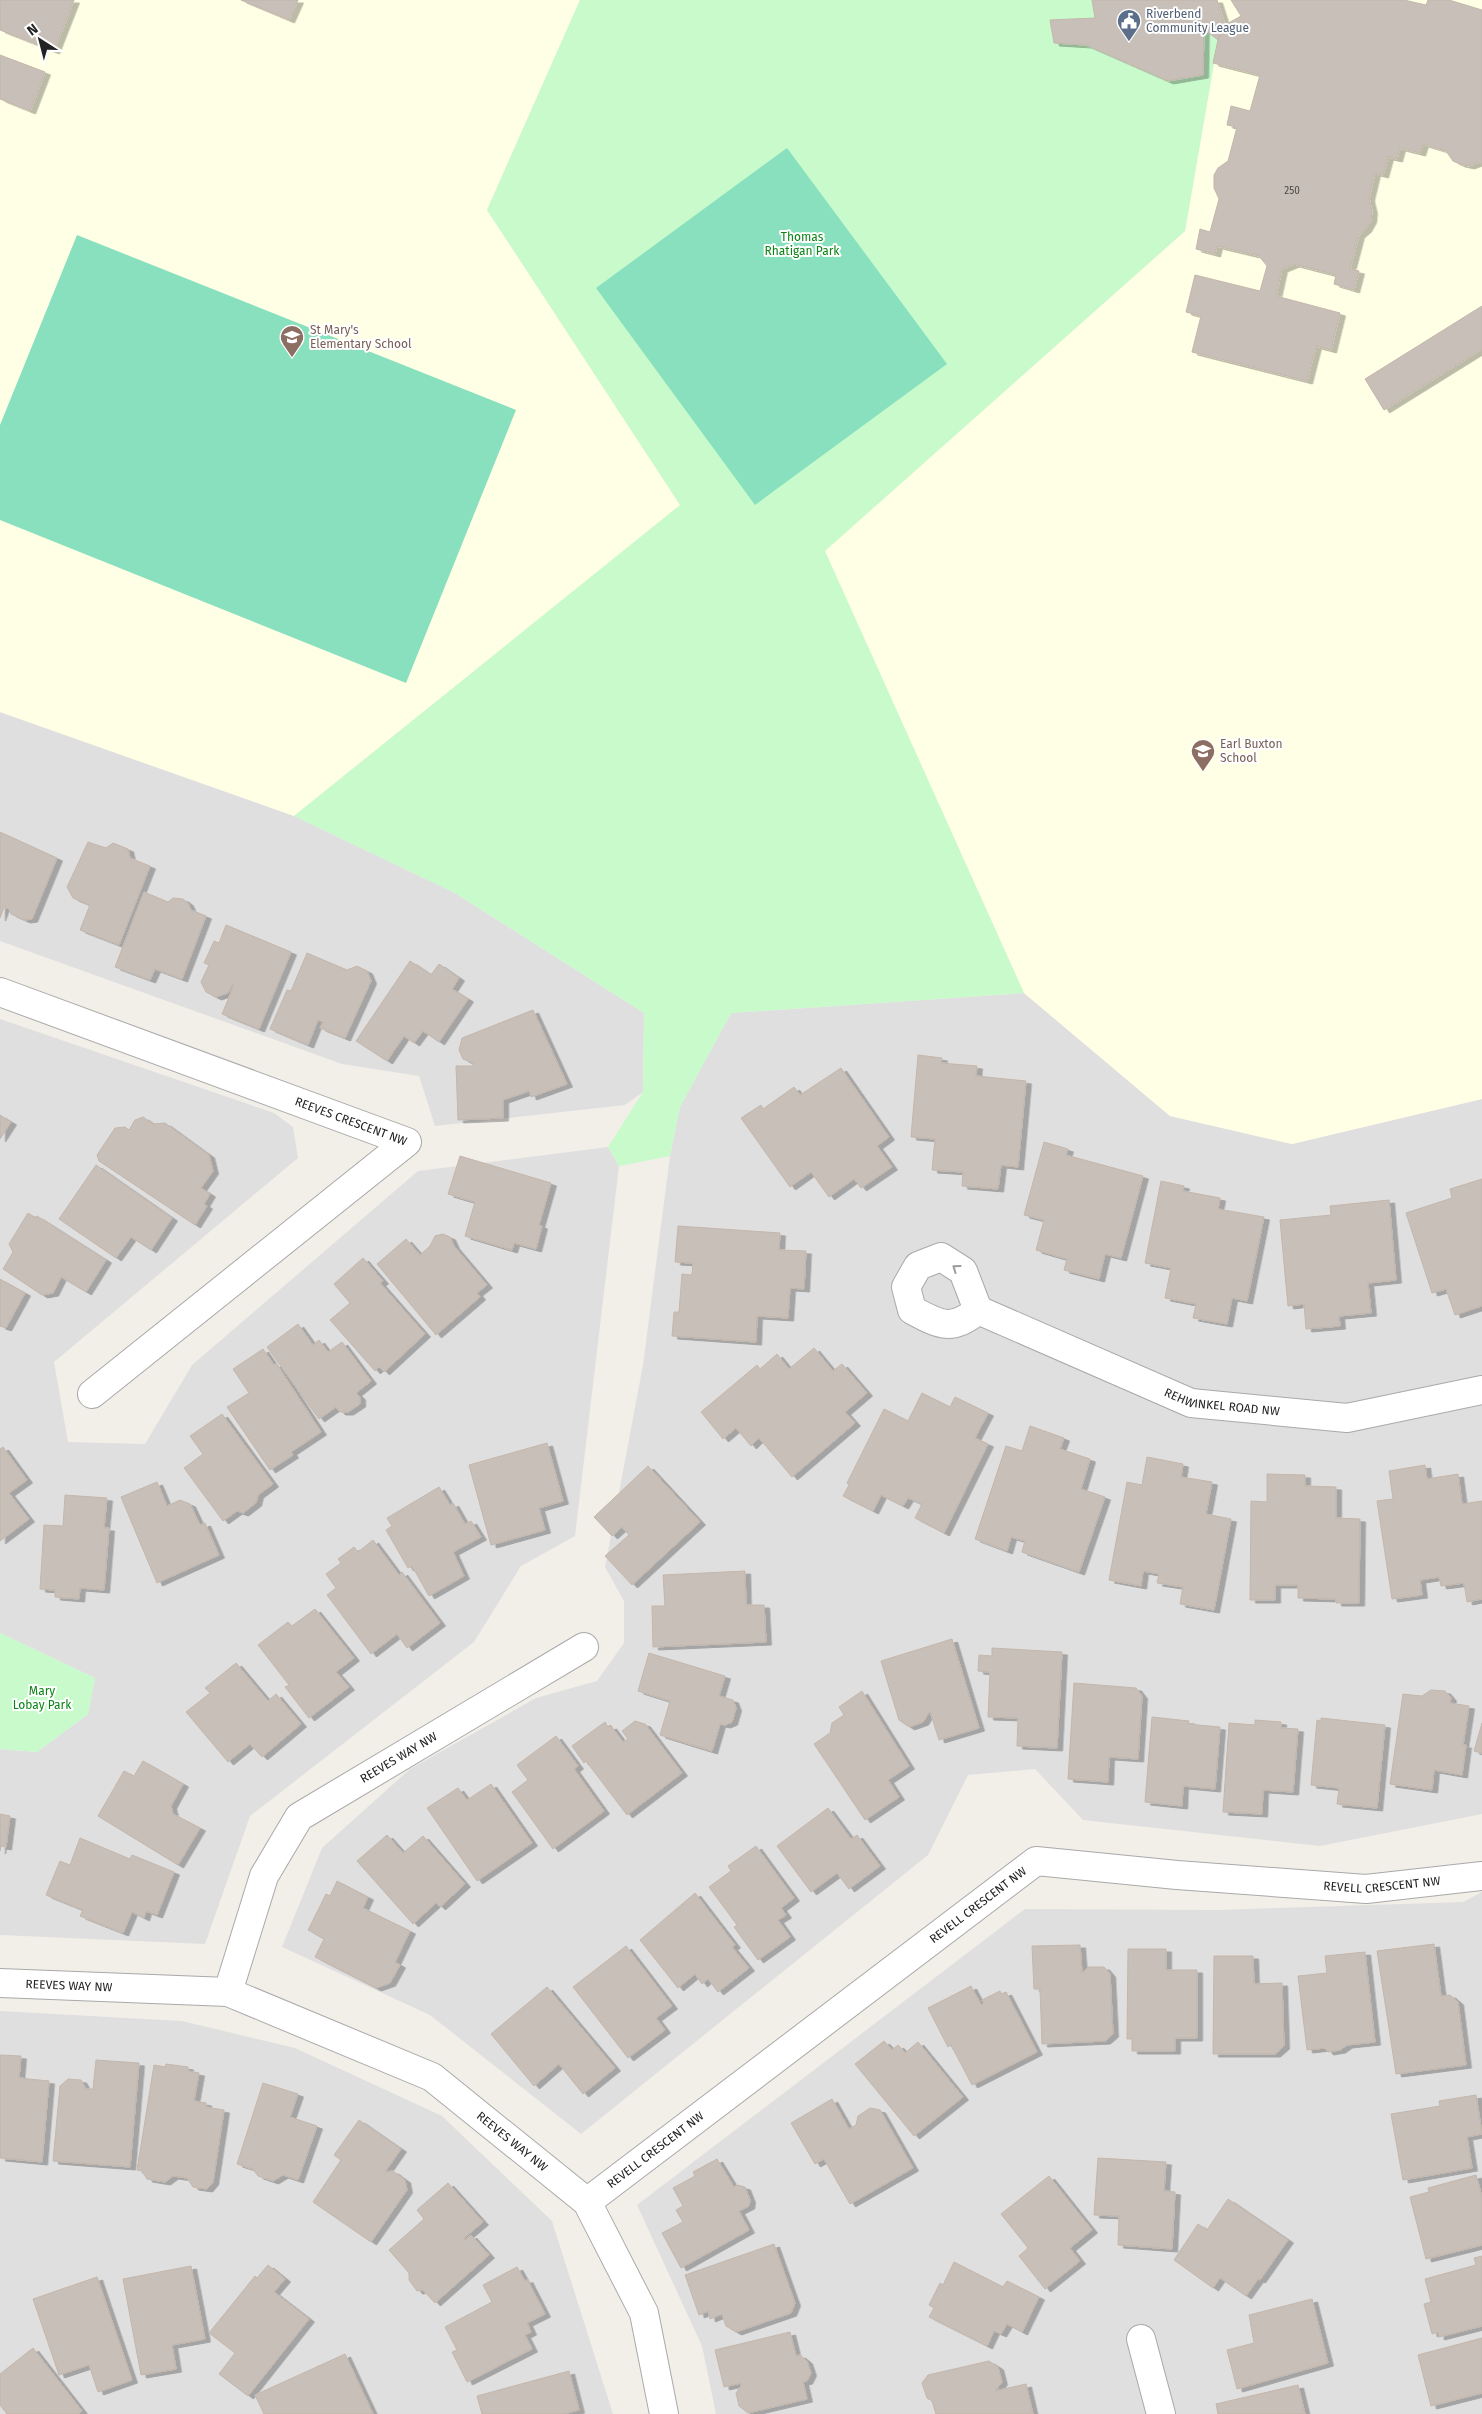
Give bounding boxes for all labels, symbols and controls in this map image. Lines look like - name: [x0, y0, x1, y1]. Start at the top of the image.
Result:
- place label: Riverbend Community League: [1146, 7, 1249, 35]
- public building icon: Riverbend Community League: [1116, 8, 1142, 42]
- north arrow: [15, 15, 65, 65]
- text: N: [24, 20, 41, 39]
- house number: 250: [1284, 185, 1300, 197]
- park label: Thomas Rhatigan Park: [765, 230, 840, 258]
- place label: St Mary's Elementary School: [310, 323, 412, 351]
- school or university icon: St Mary's Elementary School: [279, 324, 305, 358]
- place label: Earl Buxton School: [1220, 737, 1282, 765]
- school or university icon: Earl Buxton School: [1190, 738, 1216, 772]
- street label: REEVES CRESCENT NW: [293, 1094, 409, 1148]
- one-way arrow: [952, 1265, 962, 1274]
- street label: REHWINKEL ROAD NW: [1162, 1385, 1280, 1418]
- park label: Mary Lobay Park: [13, 1684, 72, 1712]
- street label: REEVES WAY NW: [358, 1729, 440, 1786]
- street label: REVELL CRESCENT NW: [927, 1864, 1029, 1946]
- street label: REVELL CRESCENT NW: [1323, 1874, 1441, 1896]
- street label: REEVES WAY NW: [25, 1977, 113, 1994]
- street label: REEVES WAY NW: [474, 2109, 550, 2174]
- street label: REVELL CRESCENT NW: [604, 2109, 707, 2191]

